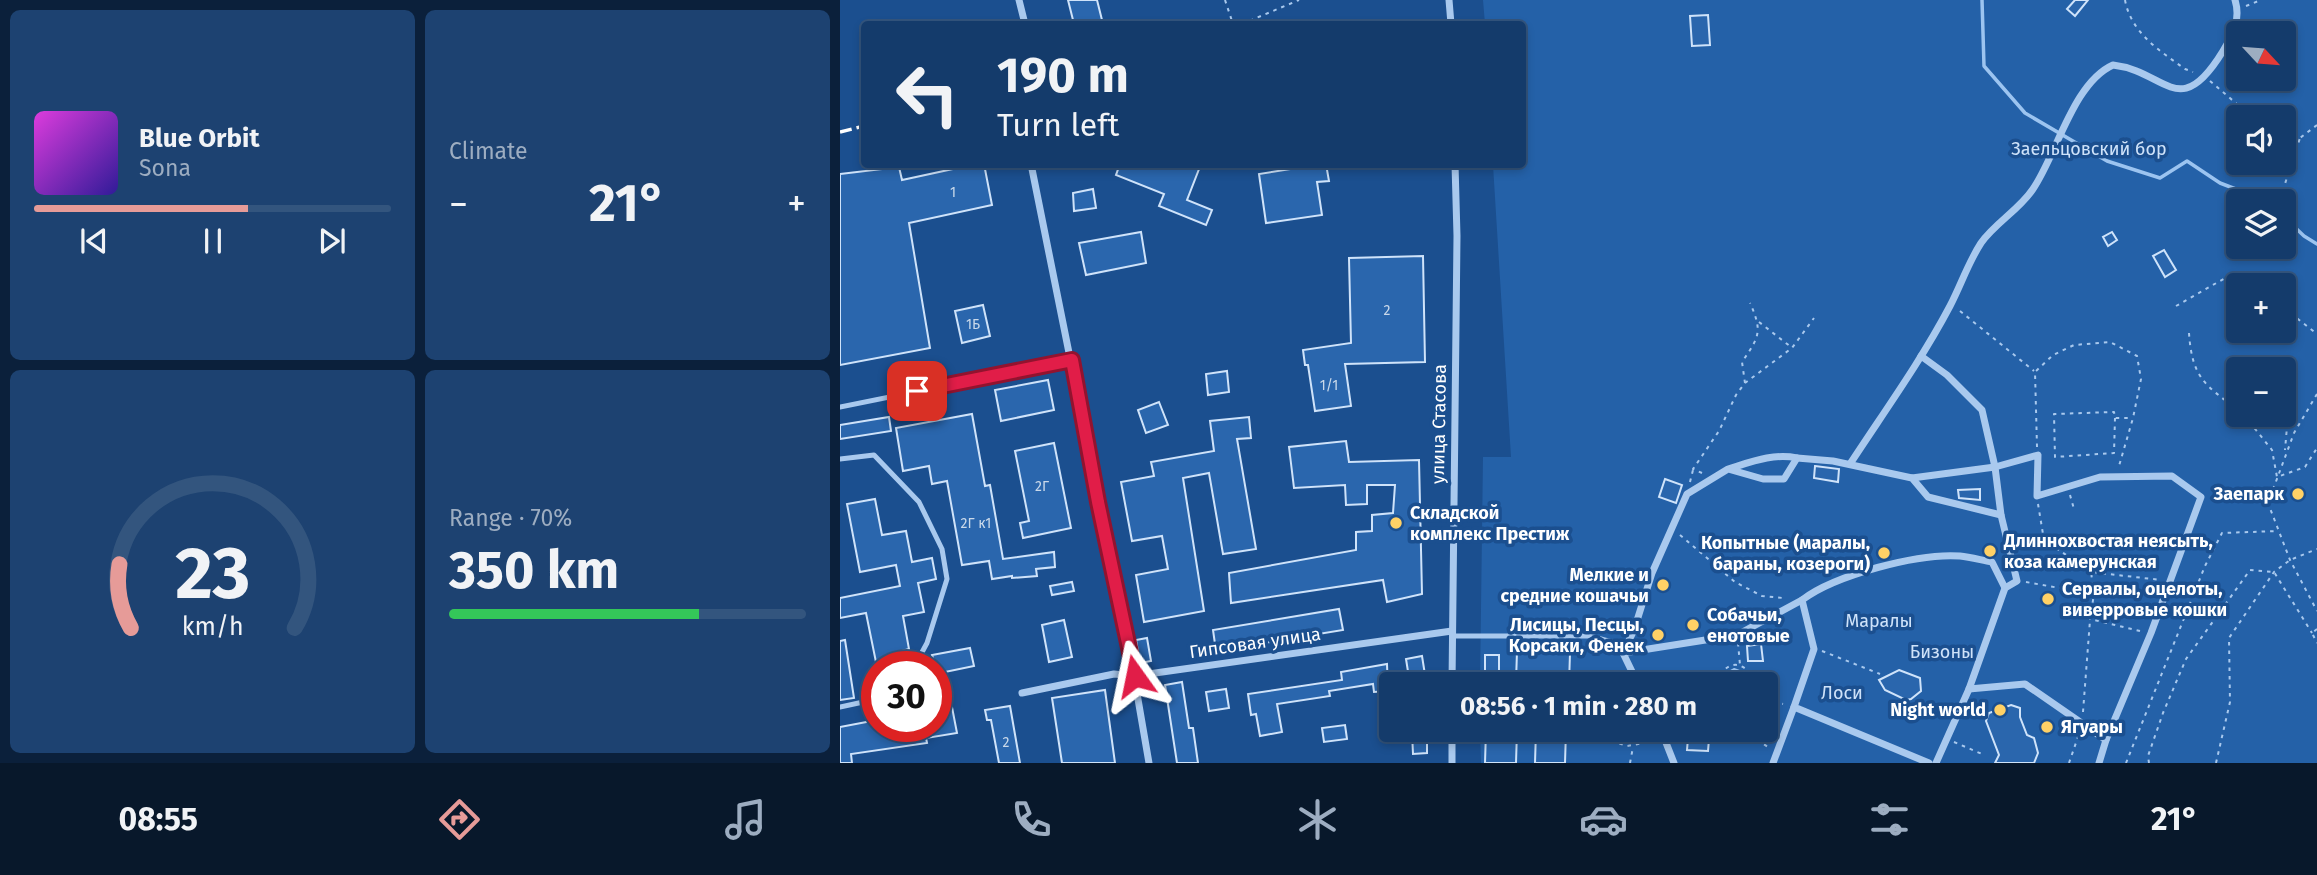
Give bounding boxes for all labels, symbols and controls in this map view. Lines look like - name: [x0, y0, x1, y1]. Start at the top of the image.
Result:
- north arrow: [2226, 21, 2296, 91]
- map controls: [2226, 21, 2296, 427]
- text: 190 m: [997, 46, 1129, 105]
- icon: left: [882, 49, 973, 140]
- button: sound: [2226, 105, 2296, 175]
- text: Turn left: [997, 106, 1119, 144]
- text: Blue Orbit: [139, 123, 259, 154]
- text: Climate: [449, 137, 528, 165]
- park label: Заельцовский бор: [2011, 138, 2167, 160]
- text: Sona: [139, 154, 191, 182]
- text: 21°: [589, 172, 666, 235]
- text: −: [449, 181, 468, 227]
- text: +: [787, 181, 806, 227]
- house number: 1: [950, 184, 956, 201]
- button: layers: [2226, 189, 2296, 259]
- icon: previous: [75, 222, 113, 260]
- icon: pause: [194, 222, 232, 260]
- icon: next: [313, 222, 351, 260]
- button: +: [2226, 273, 2296, 343]
- house number: 2: [1384, 302, 1391, 319]
- house number: 1Б: [966, 316, 980, 333]
- button: −: [2226, 357, 2296, 427]
- pin: [887, 361, 947, 421]
- street label: улица Стасова: [1427, 364, 1451, 484]
- icon: arrive: [898, 372, 936, 410]
- house number: 1/1: [1320, 377, 1338, 394]
- house number: 2Г: [1035, 478, 1049, 495]
- place label: Заепарк: [2212, 483, 2284, 505]
- marker: Заепарк: [2290, 486, 2306, 502]
- place label: Складской комплекс Престиж: [1410, 502, 1570, 545]
- text: Range · 70%: [449, 504, 572, 532]
- house number: 2Г к1: [961, 515, 991, 532]
- marker: Складской комплекс Престиж: [1388, 515, 1404, 531]
- text: 23: [175, 530, 250, 617]
- place label: Длиннохвостая неясыть, коза камерунская: [2003, 530, 2213, 573]
- place label: Копытные (маралы, бараны, козероги): [1701, 532, 1870, 575]
- text: 350 km: [449, 539, 619, 602]
- marker: Длиннохвостая неясыть, коза камерунская: [1982, 543, 1998, 559]
- marker: Копытные (маралы, бараны, козероги): [1876, 545, 1892, 561]
- place label: Мелкие и средние кошачьи: [1500, 564, 1649, 607]
- marker: Мелкие и средние кошачьи: [1655, 577, 1671, 593]
- place label: Сервалы, оцелоты, виверровые кошки: [2062, 578, 2227, 621]
- marker: Сервалы, оцелоты, виверровые кошки: [2040, 591, 2056, 607]
- place label: Собачьи, енотовые: [1707, 604, 1790, 647]
- park label: Маралы: [1845, 610, 1913, 632]
- text: km/h: [182, 611, 243, 641]
- place label: Лисицы, Песцы, Корсаки, Фенек: [1509, 614, 1644, 657]
- marker: Собачьи, енотовые: [1685, 617, 1701, 633]
- street label: Гипсовая улица: [1188, 623, 1322, 663]
- marker: Лисицы, Песцы, Корсаки, Фенек: [1650, 627, 1666, 643]
- position arrow: [1098, 639, 1172, 713]
- park label: Бизоны: [1910, 641, 1974, 663]
- speed limit sign: 30: [861, 651, 952, 742]
- park label: Лоси: [1821, 682, 1863, 704]
- text: 08:56 · 1 min · 280 m: [1460, 691, 1697, 722]
- place label: Night world: [1890, 699, 1986, 721]
- marker: Night world: [1992, 702, 2008, 718]
- place label: Ягуары: [2061, 716, 2123, 738]
- marker: Ягуары: [2039, 719, 2055, 735]
- house number: 2: [1003, 734, 1010, 751]
- icon: directions: [435, 795, 484, 844]
- icon: music: [721, 795, 770, 844]
- icon: phone: [1007, 795, 1056, 844]
- icon: climate: [1293, 795, 1342, 844]
- icon: car: [1579, 795, 1628, 844]
- icon: filters: [1865, 795, 1914, 844]
- text: 08:55: [119, 800, 198, 838]
- text: 21°: [2151, 800, 2198, 838]

